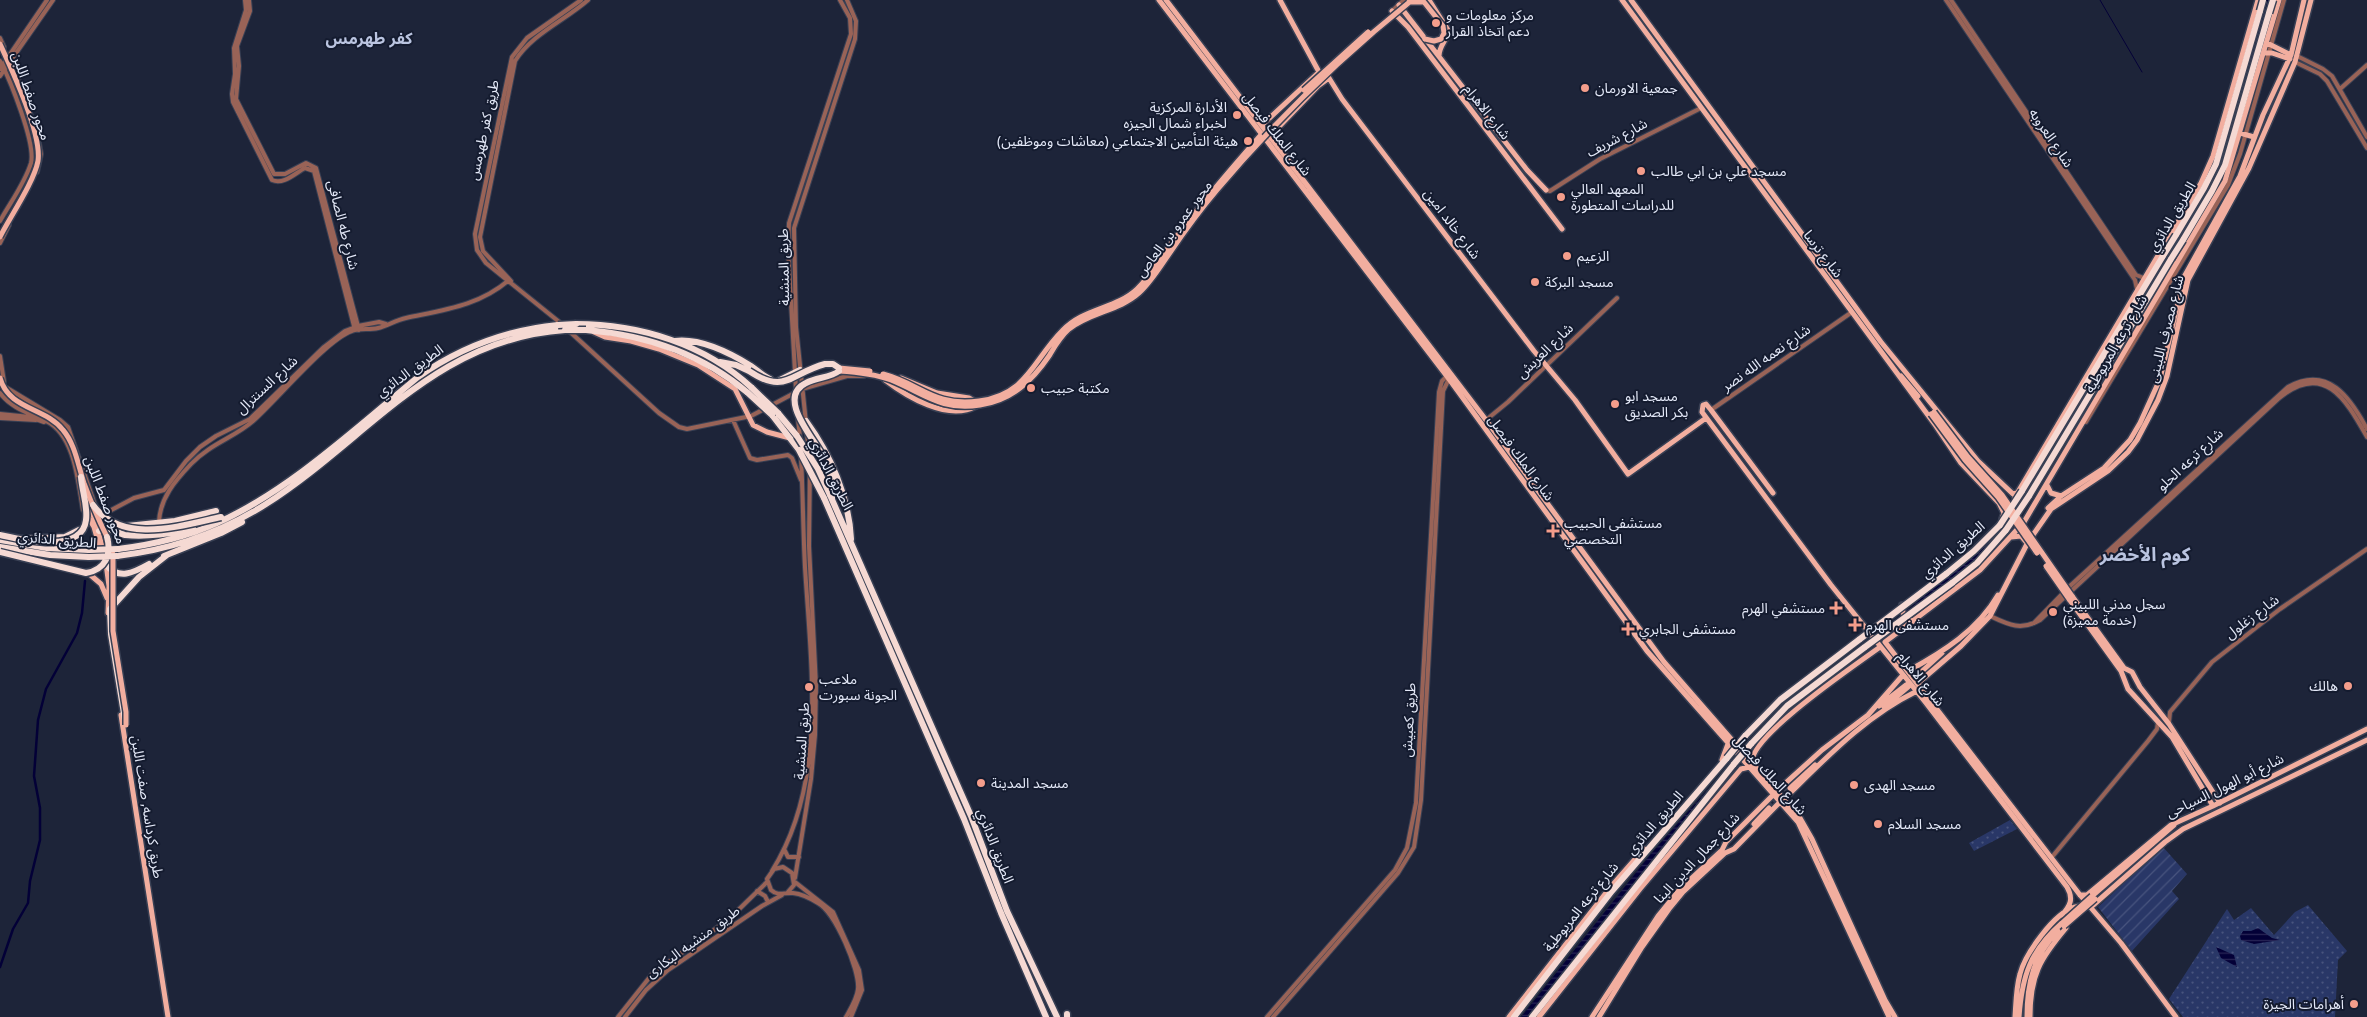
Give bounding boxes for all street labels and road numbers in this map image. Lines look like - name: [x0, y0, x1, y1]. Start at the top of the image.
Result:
- street label: محور صفط اللبن: [2, 47, 60, 145]
- street label: طريق كفر طهرمس: [459, 77, 509, 183]
- street label: شارع الاهرام: [1455, 77, 1519, 147]
- street label: شارع الملك فيصل: [1234, 85, 1320, 183]
- street label: شارع العروبه: [2020, 102, 2082, 174]
- street label: شارع شريف: [1581, 110, 1653, 166]
- street label: محور عمرو بن العاص: [1127, 174, 1221, 284]
- street label: الطريق الدائري: [2139, 176, 2205, 258]
- street label: شارع طه الصافى: [318, 177, 368, 273]
- street label: شارع خالد امين: [1415, 182, 1489, 266]
- street label: شارع ترسا: [1795, 223, 1851, 285]
- street label: طريق المنشية: [769, 228, 799, 306]
- street label: شارع مصرف اللبينى: [2139, 272, 2193, 386]
- street label: شارع ترعه المريوطية: [2076, 289, 2156, 399]
- street label: شارع العريش: [1509, 315, 1581, 387]
- street label: شارع نعمه الله نصر: [1714, 316, 1817, 400]
- street label: الطريق الدائري: [370, 336, 450, 406]
- street label: شارع السنترال: [229, 348, 305, 422]
- street label: شارع الملك فيصل: [1479, 408, 1563, 508]
- street label: شارع ترعه الحلو: [2149, 421, 2231, 499]
- street label: الطريق الدائري: [800, 432, 862, 516]
- street label: محور صفط اللبن: [75, 452, 135, 548]
- street label: الطريق الدائري: [1914, 513, 1992, 587]
- street label: الطريق الدائري: [16, 522, 98, 558]
- street label: شارع زغلول: [2218, 586, 2286, 648]
- street label: شارع الاهرام: [1889, 644, 1953, 714]
- street label: طريق كعبيش: [1393, 682, 1425, 758]
- street label: طريق المنشية: [785, 701, 819, 781]
- street label: شارع الملك فيصل: [1725, 727, 1815, 823]
- street label: طريق كرداسه, صفت اللبن: [121, 733, 173, 881]
- street label: شارع أبو الهول السياحى: [2161, 745, 2289, 827]
- street label: الطريق الدائري: [1618, 784, 1692, 862]
- street label: الطريق الدائري: [967, 804, 1023, 888]
- street label: شارع جمال الدين البنا: [1646, 805, 1748, 911]
- street label: شارع ترعه المريوطية: [1535, 855, 1627, 959]
- street label: طريق منشيه البكارى: [639, 897, 747, 987]

